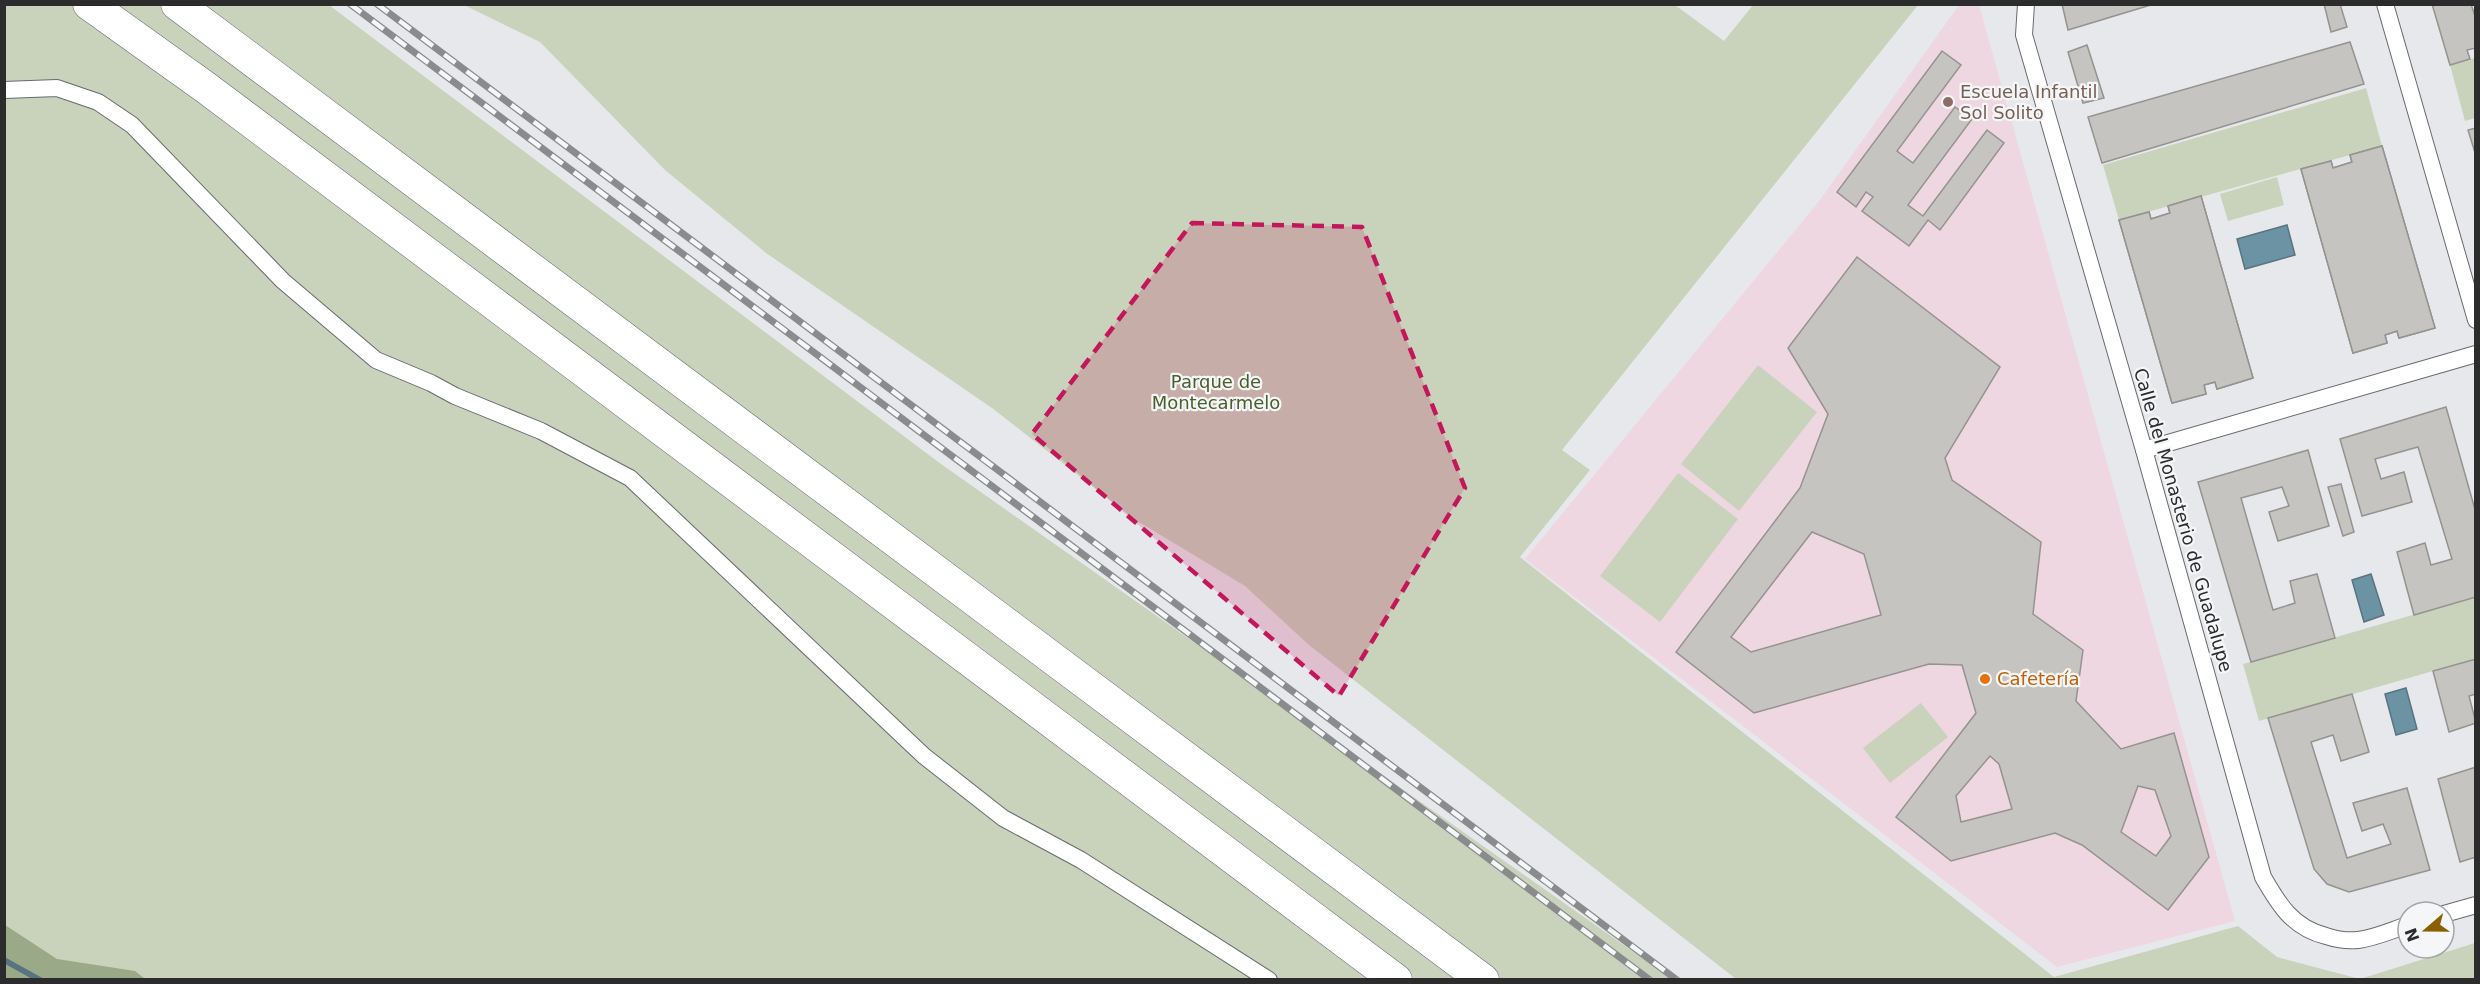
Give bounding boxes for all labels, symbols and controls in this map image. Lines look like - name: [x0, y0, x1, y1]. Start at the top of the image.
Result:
- place label: Escuela Infantil Sol Solito: [1960, 81, 2097, 123]
- marker: Escuela Infantil Sol Solito: [1941, 95, 1955, 109]
- street label: Calle del Monasterio de Guadalupe: [2130, 365, 2237, 674]
- park label: Parque de Montecarmelo: [1152, 371, 1280, 413]
- place label: Cafetería: [1997, 668, 2080, 689]
- marker: Cafetería: [1978, 672, 1992, 686]
- north arrow: [2396, 900, 2456, 960]
- text: N: [2401, 925, 2424, 945]

